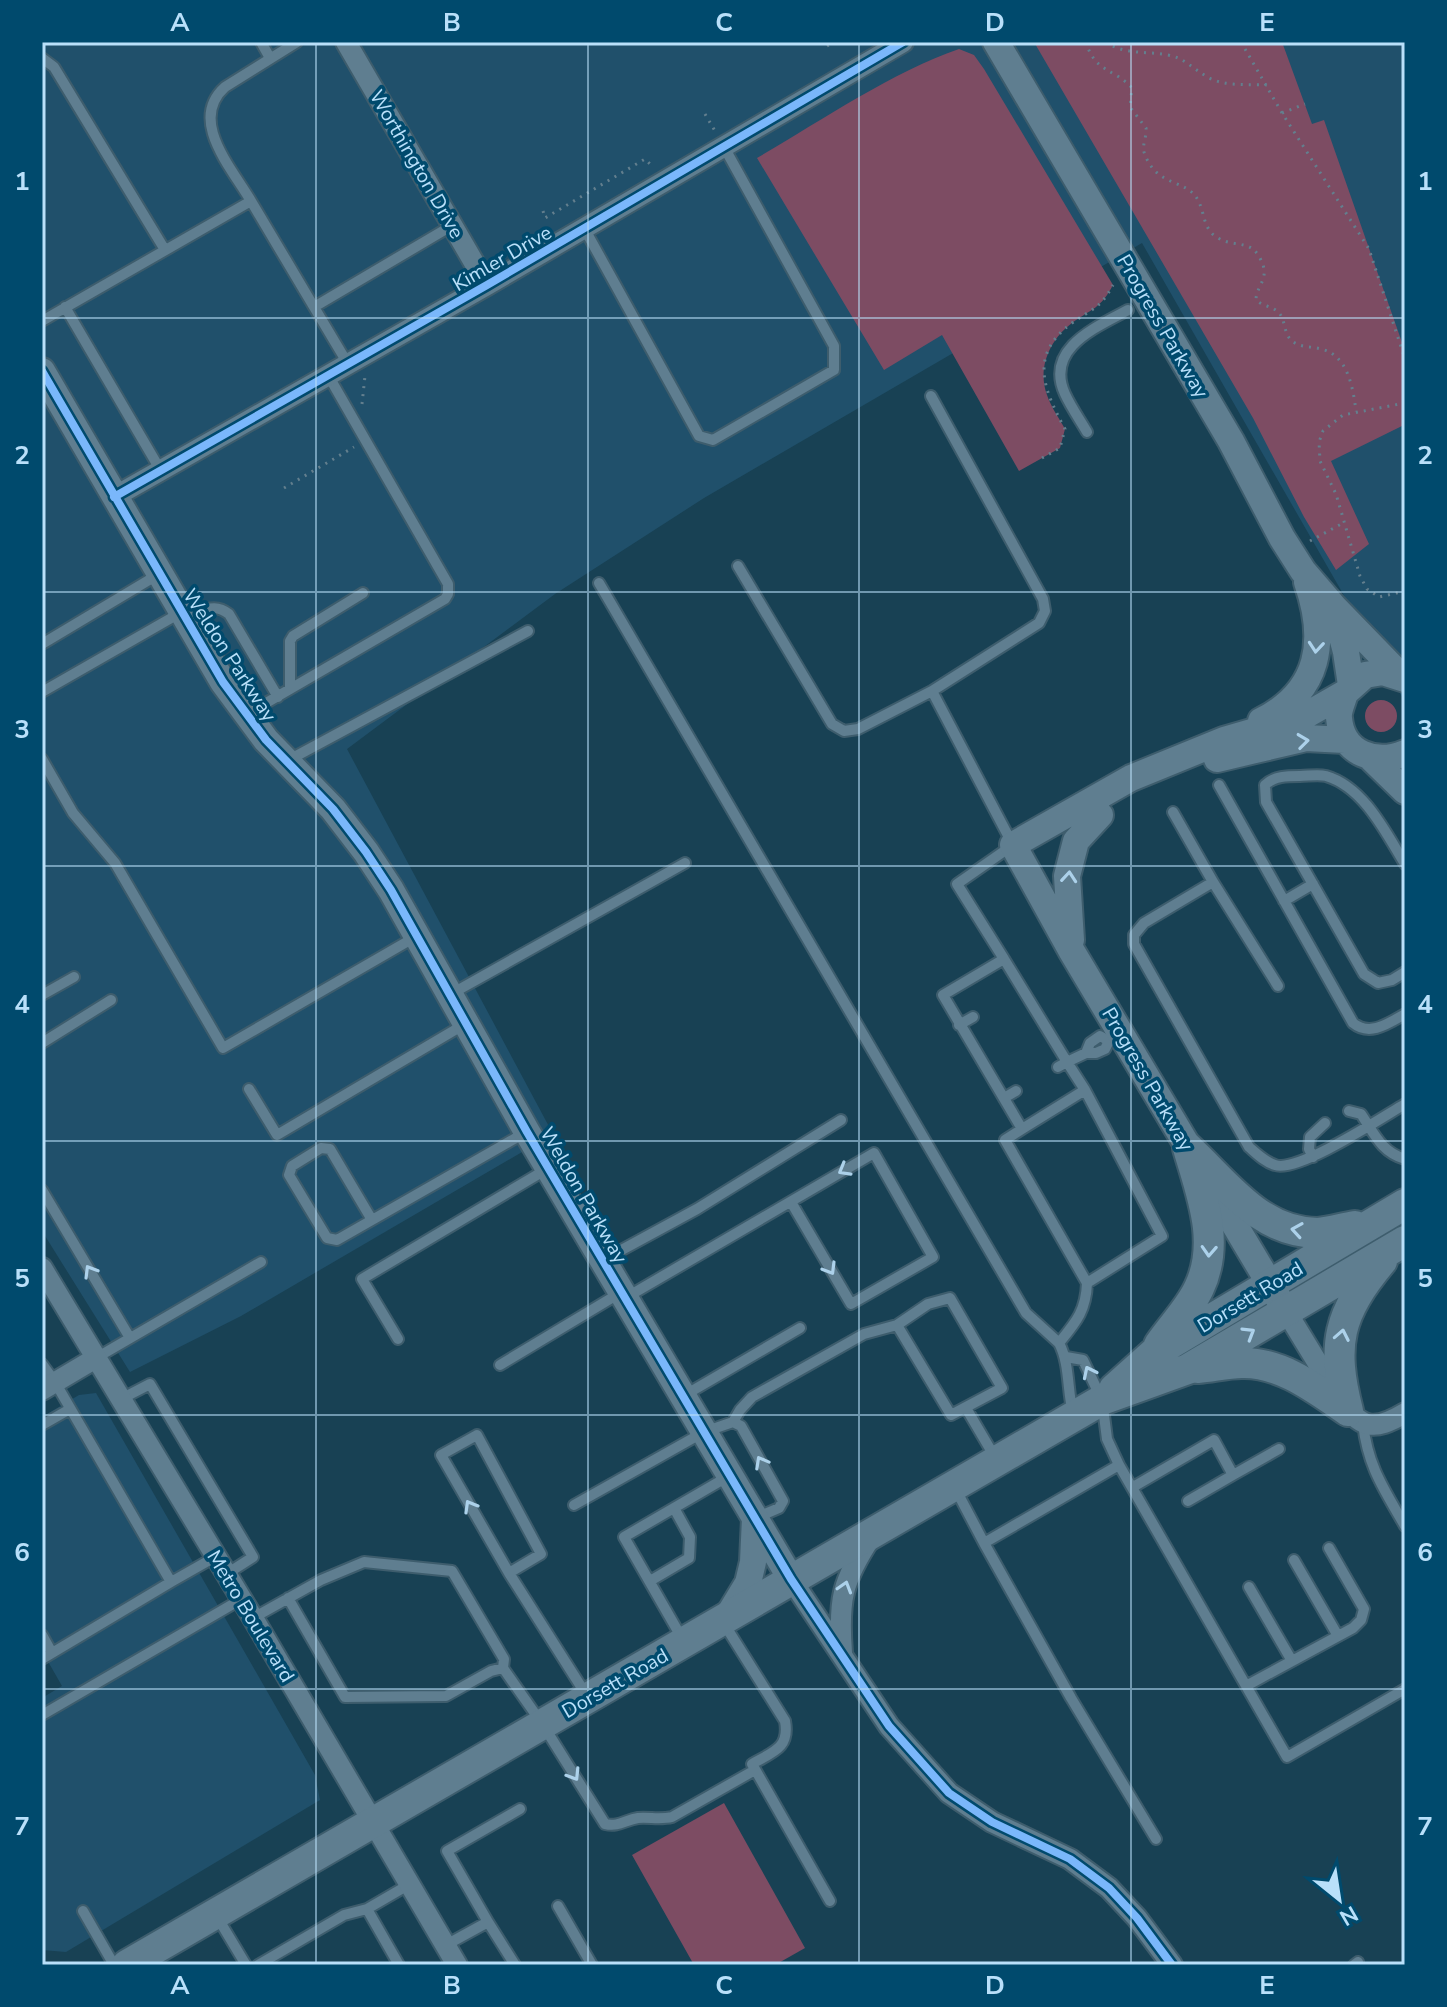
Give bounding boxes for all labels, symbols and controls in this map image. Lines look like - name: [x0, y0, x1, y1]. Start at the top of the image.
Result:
- text: A: [170, 5, 190, 40]
- text: B: [443, 5, 461, 40]
- text: C: [715, 5, 733, 40]
- text: D: [985, 5, 1005, 40]
- text: E: [1259, 5, 1275, 40]
- street label: Worthington Drive: [363, 85, 470, 244]
- text: 1: [14, 164, 30, 199]
- text: 1: [1417, 164, 1433, 199]
- street label: Kimler Drive: [448, 219, 557, 298]
- street label: Progress Parkway: [1111, 250, 1215, 404]
- text: 2: [14, 438, 30, 473]
- text: 2: [1417, 438, 1433, 473]
- street label: Weldon Parkway: [176, 584, 283, 728]
- one-way arrow: [1308, 641, 1325, 654]
- text: 3: [14, 712, 30, 747]
- text: 3: [1417, 712, 1433, 747]
- one-way arrow: [1297, 732, 1310, 749]
- one-way arrow: [1060, 870, 1077, 883]
- text: 4: [14, 987, 30, 1022]
- text: 4: [1417, 987, 1433, 1022]
- street label: Progress Parkway: [1096, 1003, 1200, 1157]
- street label: Weldon Parkway: [533, 1122, 634, 1269]
- one-way arrow: [839, 1160, 853, 1176]
- one-way arrow: [1290, 1222, 1304, 1239]
- one-way arrow: [1200, 1245, 1217, 1258]
- street label: Dorsett Road: [1192, 1255, 1308, 1340]
- one-way arrow: [820, 1260, 836, 1275]
- text: 5: [14, 1261, 30, 1296]
- text: 5: [1417, 1261, 1433, 1296]
- one-way arrow: [84, 1265, 100, 1280]
- one-way arrow: [1240, 1327, 1255, 1343]
- one-way arrow: [1333, 1328, 1350, 1341]
- one-way arrow: [1083, 1366, 1099, 1381]
- one-way arrow: [755, 1457, 771, 1471]
- one-way arrow: [464, 1500, 480, 1515]
- text: 6: [14, 1535, 30, 1570]
- text: 6: [1417, 1535, 1433, 1570]
- street label: Metro Boulevard: [200, 1545, 301, 1687]
- one-way arrow: [836, 1581, 852, 1595]
- street label: Dorsett Road: [557, 1642, 673, 1725]
- one-way arrow: [564, 1766, 579, 1781]
- text: 7: [14, 1809, 30, 1844]
- text: 7: [1417, 1809, 1433, 1844]
- north arrow: [1299, 1859, 1379, 1939]
- text: N: [1334, 1898, 1363, 1933]
- text: A: [170, 1968, 190, 2003]
- text: B: [443, 1968, 461, 2003]
- text: C: [715, 1968, 733, 2003]
- text: D: [985, 1968, 1005, 2003]
- text: E: [1259, 1968, 1275, 2003]

